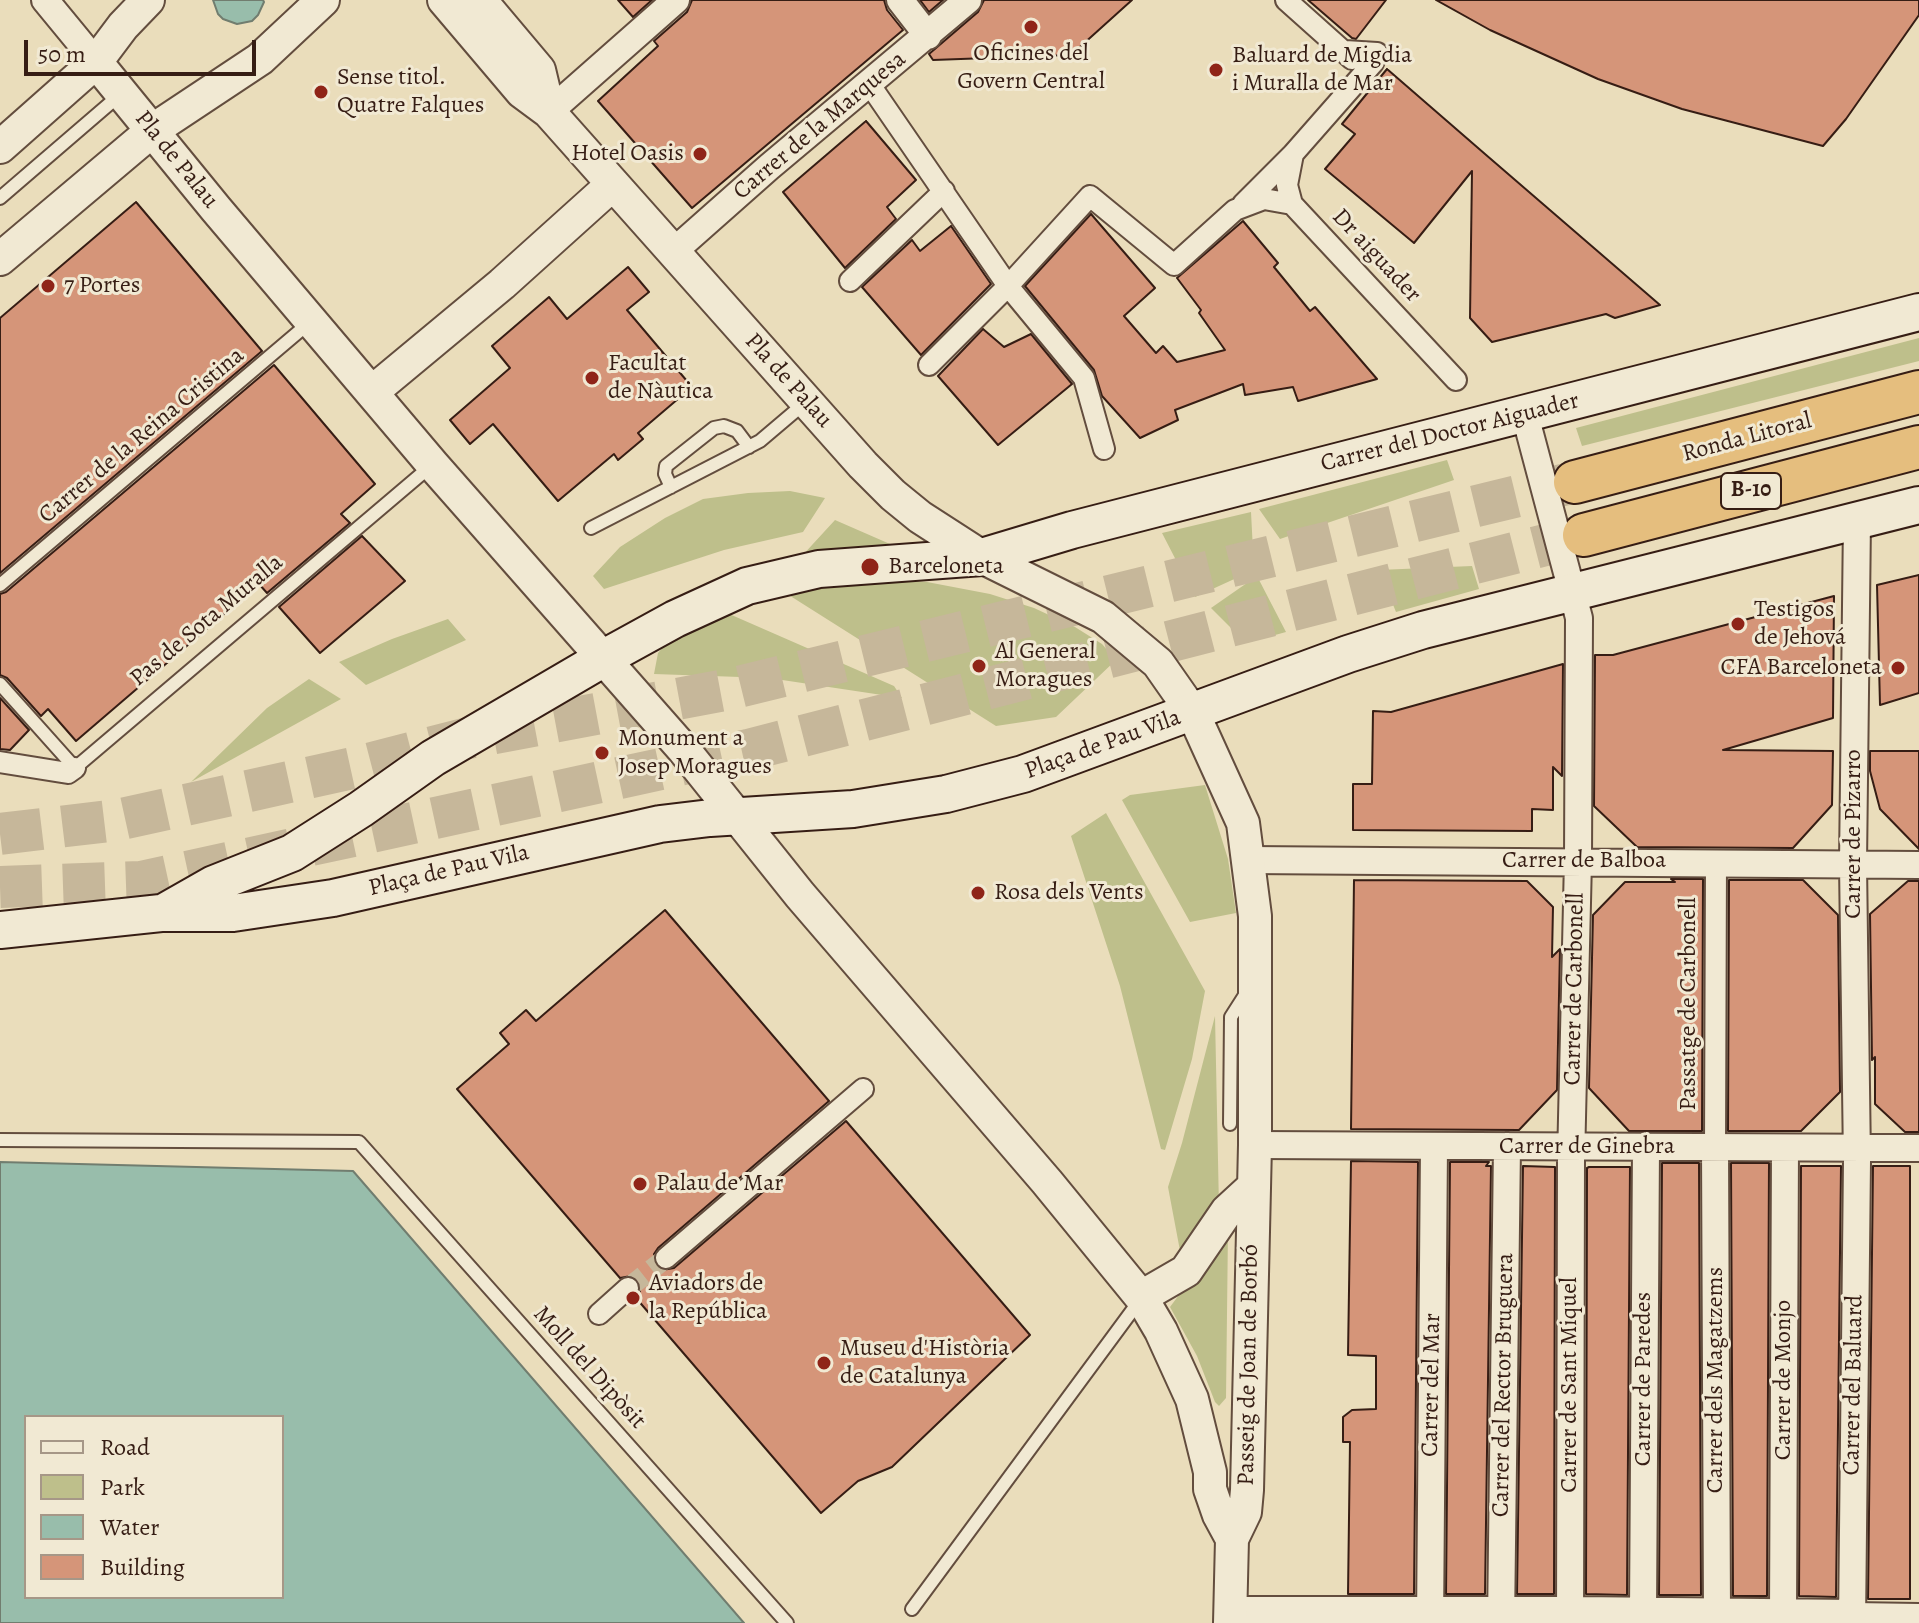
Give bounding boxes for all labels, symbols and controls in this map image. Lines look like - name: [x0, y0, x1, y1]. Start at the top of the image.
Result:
- marker: Oficines del Govern Central: [1022, 18, 1040, 36]
- scale bar: [28, 24, 260, 74]
- text: 50 m: [38, 38, 86, 70]
- place label: Oficines del Govern Central: [957, 40, 1105, 96]
- place label: Baluard de Migdia i Muralla de Mar: [1232, 42, 1412, 98]
- street label: Carrer de la Marquesa: [728, 45, 912, 207]
- marker: Baluard de Migdia i Muralla de Mar: [1207, 61, 1225, 79]
- place label: Sense titol. Quatre Falques: [337, 64, 484, 120]
- marker: Sense titol. Quatre Falques: [312, 83, 330, 101]
- street label: Pla de Palau: [128, 105, 224, 215]
- place label: Hotel Oasis: [571, 140, 684, 168]
- marker: Hotel Oasis: [691, 145, 709, 163]
- street label: Dr aiguader: [1325, 203, 1427, 309]
- place label: 7 Portes: [64, 272, 140, 300]
- marker: 7 Portes: [39, 277, 57, 295]
- street label: Pla de Palau: [738, 328, 838, 434]
- street label: Carrer de la Reina Cristina: [34, 342, 250, 530]
- place label: Facultat de Nàutica: [608, 350, 713, 406]
- marker: Facultat de Nàutica: [583, 369, 601, 387]
- street label: Carrer del Doctor Aiguader: [1318, 387, 1582, 479]
- street label: Ronda Litoral: [1679, 407, 1815, 469]
- road number: B-10: [1721, 473, 1781, 509]
- street label: Pas de Sota Muralla: [125, 549, 289, 693]
- place label: Barceloneta: [888, 553, 1004, 581]
- marker: Barceloneta: [859, 556, 881, 578]
- place label: Testigos de Jehová: [1754, 596, 1846, 652]
- marker: Testigos de Jehová: [1729, 615, 1747, 633]
- place label: Al General Moragues: [995, 638, 1095, 694]
- place label: CFA Barceloneta: [1720, 654, 1882, 682]
- marker: Al General Moragues: [970, 657, 988, 675]
- marker: CFA Barceloneta: [1889, 659, 1907, 677]
- street label: Plaça de Pau Vila: [1021, 703, 1185, 787]
- place label: Monument a Josep Moragues: [618, 725, 772, 781]
- marker: Monument a Josep Moragues: [593, 744, 611, 762]
- street label: Carrer de Pizarro: [1840, 749, 1868, 919]
- street label: Plaça de Pau Vila: [366, 839, 532, 903]
- street label: Carrer de Balboa: [1502, 847, 1666, 875]
- place label: Rosa dels Vents: [994, 879, 1144, 907]
- marker: Rosa dels Vents: [969, 884, 987, 902]
- street label: Carrer de Carbonell: [1559, 892, 1591, 1086]
- street label: Passatge de Carbonell: [1675, 897, 1703, 1111]
- street label: Carrer de Ginebra: [1499, 1133, 1675, 1161]
- place label: Palau de Mar: [656, 1170, 784, 1198]
- marker: Palau de Mar: [631, 1175, 649, 1193]
- street label: Passeig de Joan de Borbó: [1232, 1244, 1266, 1486]
- street label: Carrer del Rector Bruguera: [1487, 1253, 1521, 1517]
- street label: Carrer dels Magatzems: [1702, 1267, 1730, 1493]
- place label: Aviadors de la República: [649, 1270, 767, 1326]
- street label: Carrer de Sant Miquel: [1556, 1277, 1584, 1493]
- marker: Aviadors de la República: [624, 1289, 642, 1307]
- street label: Carrer de Paredes: [1630, 1292, 1658, 1466]
- street label: Carrer del Baluard: [1838, 1294, 1870, 1476]
- street label: Carrer de Monjo: [1770, 1300, 1798, 1460]
- street label: Moll del Dipòsit: [526, 1301, 652, 1435]
- street label: Carrer del Mar: [1416, 1313, 1448, 1457]
- place label: Museu d'Història de Catalunya: [840, 1335, 1009, 1391]
- marker: Museu d'Història de Catalunya: [815, 1354, 833, 1372]
- legend: [24, 1415, 284, 1599]
- text: Road: [100, 1431, 150, 1463]
- text: Park: [100, 1471, 145, 1503]
- text: Water: [100, 1511, 160, 1543]
- text: Building: [100, 1551, 185, 1583]

